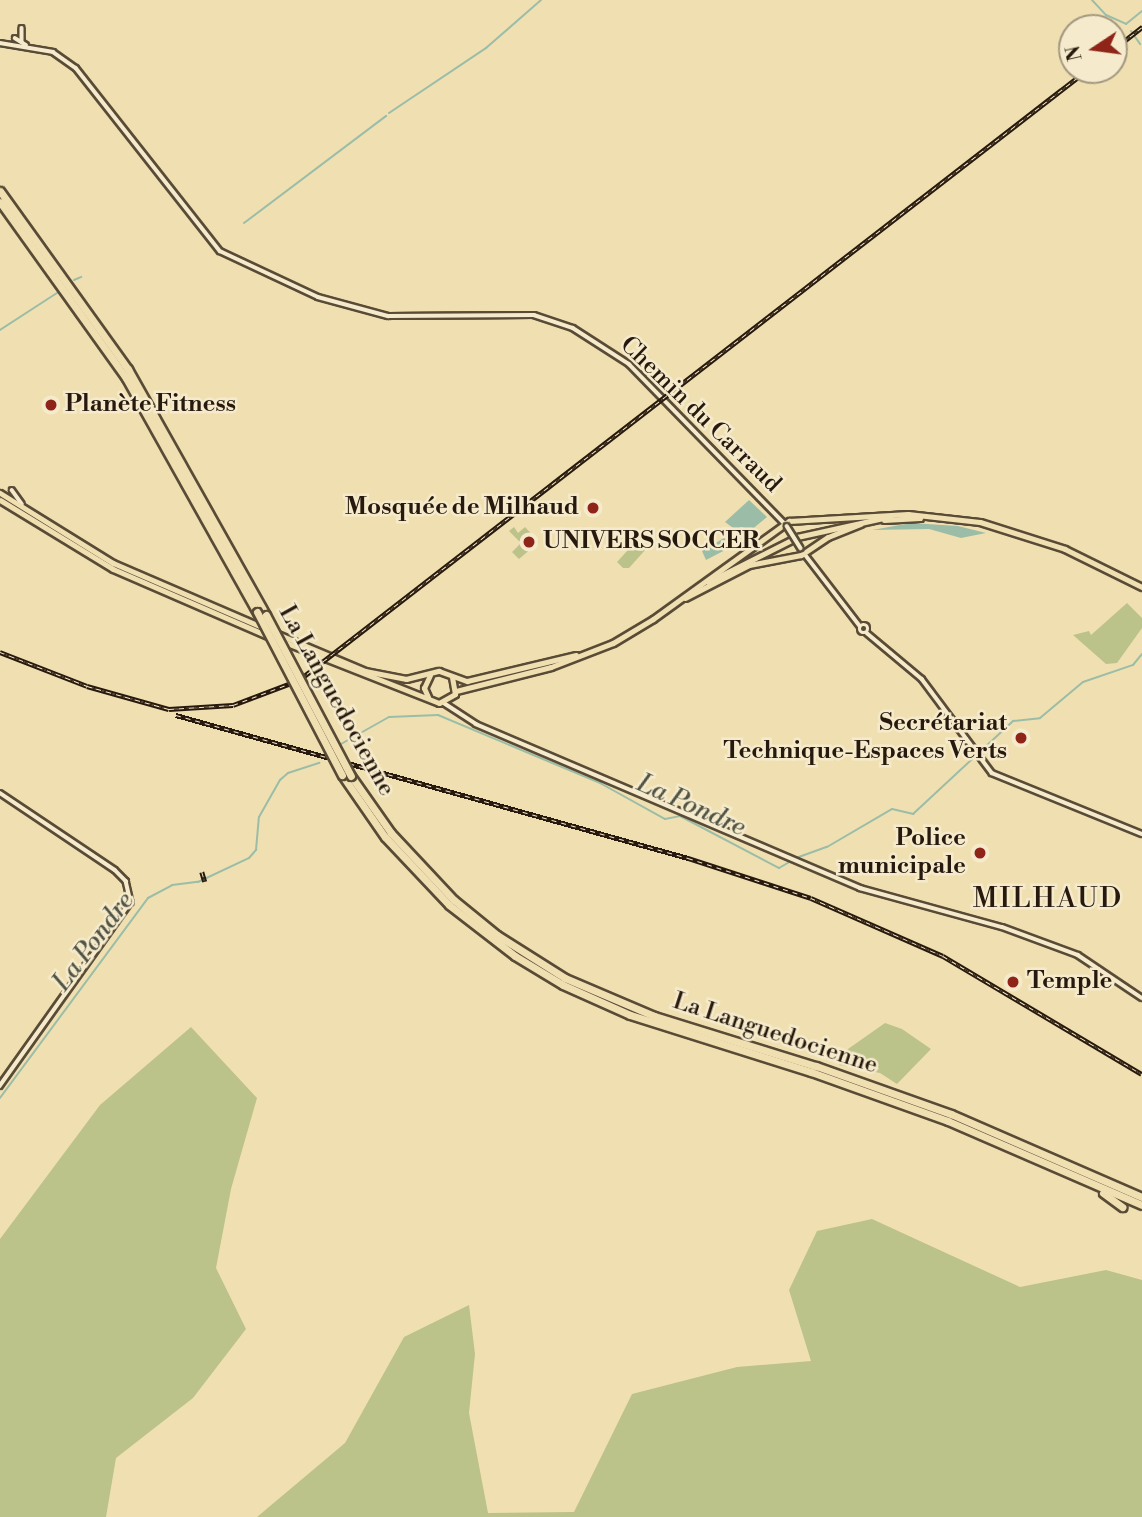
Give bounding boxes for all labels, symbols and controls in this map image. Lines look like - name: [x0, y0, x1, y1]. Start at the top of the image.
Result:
- north arrow: [1058, 14, 1128, 84]
- text: N: [1061, 43, 1088, 63]
- street label: Chemin du Carraud: [614, 331, 786, 499]
- place label: Planète Fitness: [65, 391, 236, 419]
- marker: Planète Fitness: [43, 397, 59, 413]
- place label: Mosquée de Milhaud: [345, 494, 579, 522]
- marker: Mosquée de Milhaud: [585, 500, 601, 516]
- place label: UNIVERS SOCCER: [543, 528, 760, 556]
- marker: UNIVERS SOCCER: [521, 534, 537, 550]
- street label: La Languedocienne: [272, 601, 400, 801]
- place label: Secrétariat Technique-Espaces Verts: [723, 710, 1007, 766]
- marker: Secrétariat Technique-Espaces Verts: [1013, 730, 1029, 746]
- water label: La Pondre: [632, 768, 750, 844]
- place label: Police municipale: [838, 825, 966, 881]
- marker: Police municipale: [972, 845, 988, 861]
- district label: MILHAUD: [974, 882, 1122, 916]
- water label: La Pondre: [47, 887, 141, 997]
- place label: Temple: [1027, 968, 1112, 996]
- marker: Temple: [1005, 974, 1021, 990]
- street label: La Languedocienne: [669, 987, 881, 1081]

